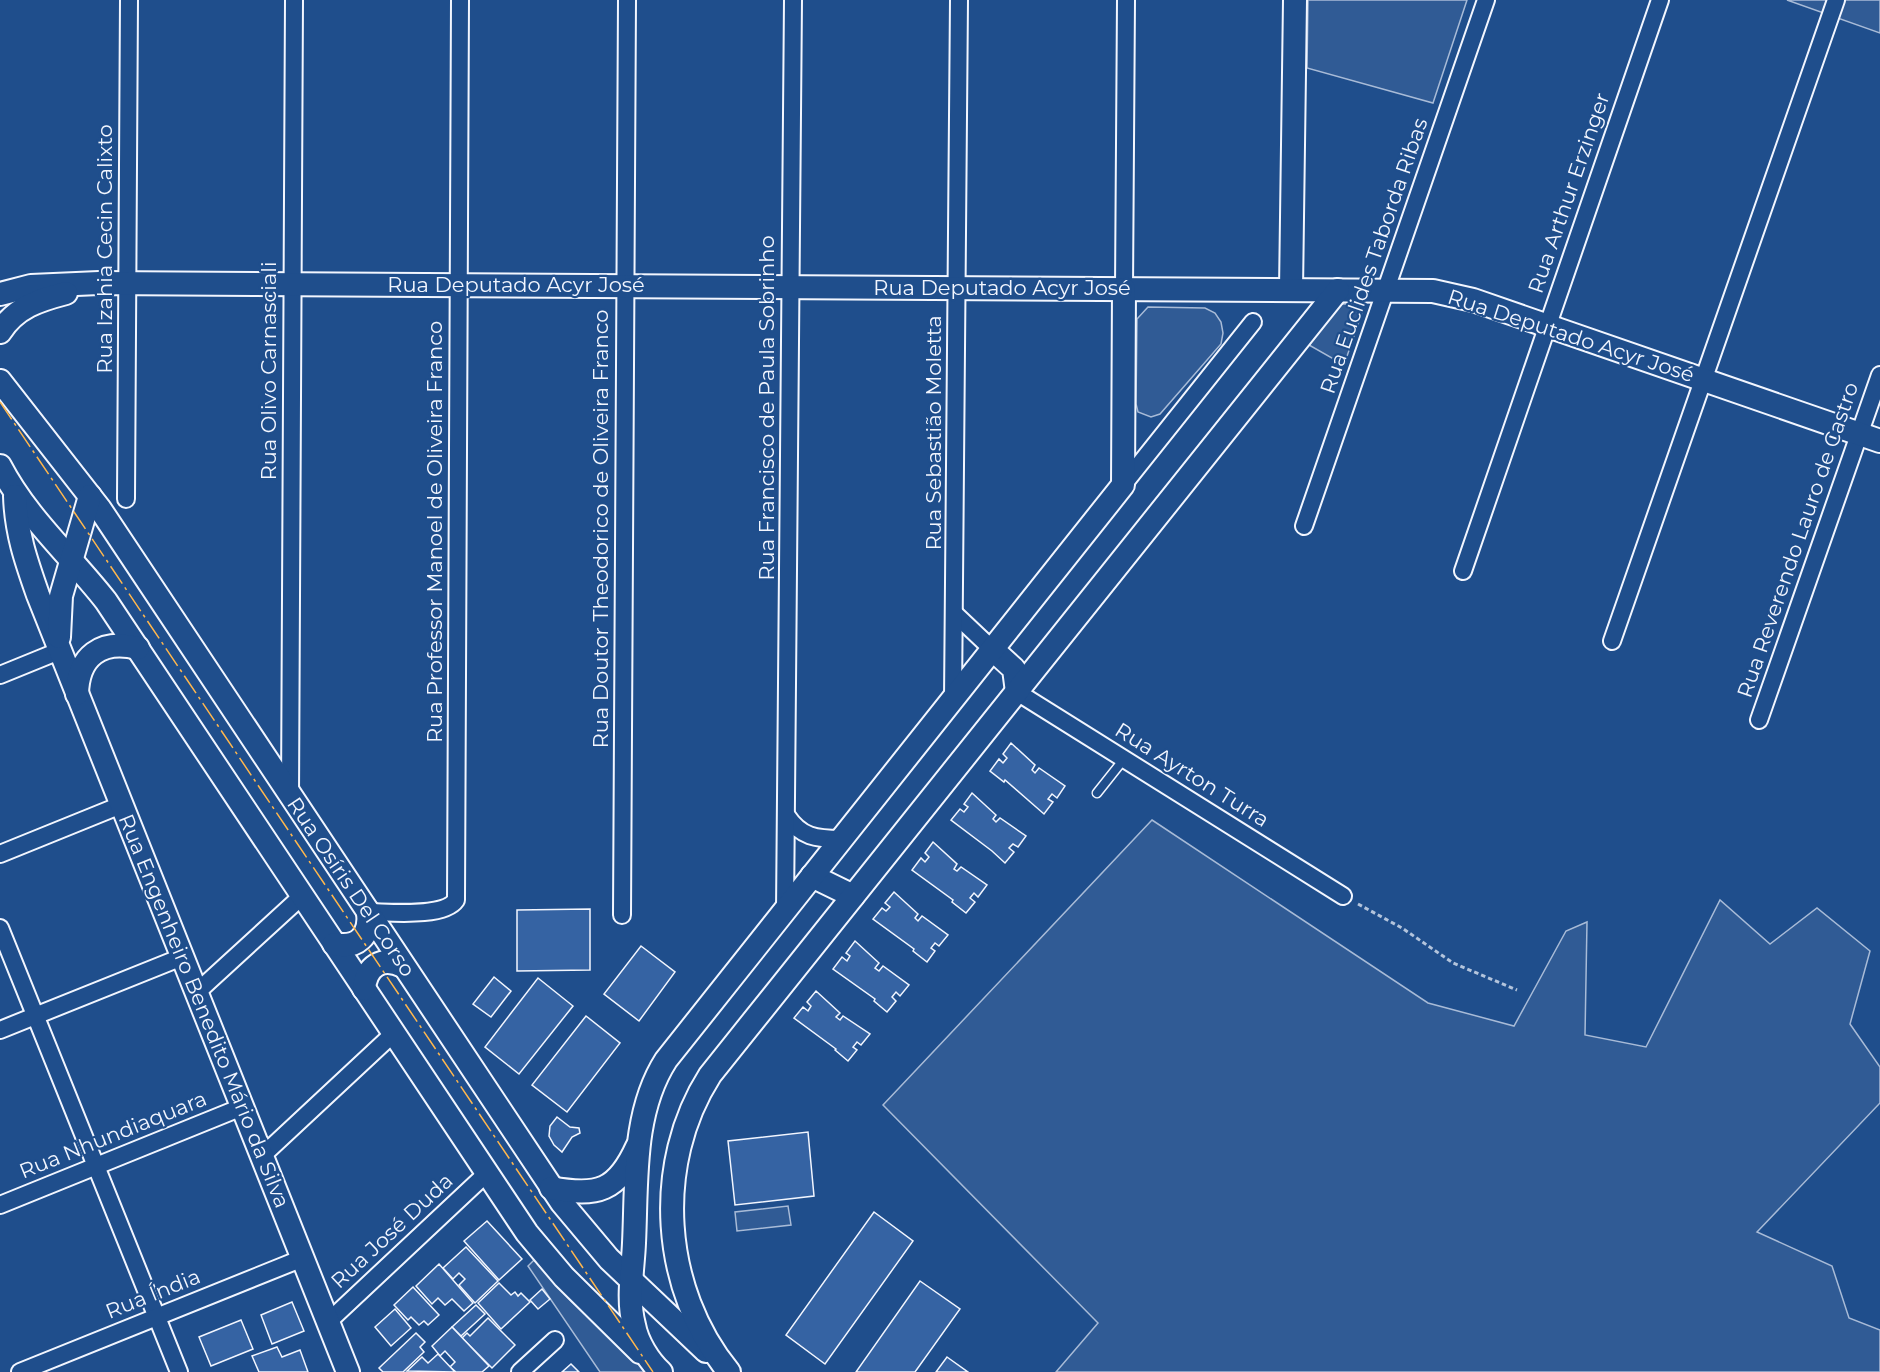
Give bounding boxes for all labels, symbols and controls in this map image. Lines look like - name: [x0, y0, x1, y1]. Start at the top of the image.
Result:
- street label: Rua Arthur Erzinger: [1522, 89, 1615, 296]
- street label: Rua Euclides Taborda Ribas: [1315, 115, 1433, 397]
- street label: Rua Izahia Cecin Calixto: [92, 124, 117, 374]
- street label: Rua Francisco de Paula Sobrinho: [754, 235, 779, 581]
- street label: Rua Olivo Carnasciali: [256, 261, 281, 481]
- street label: Rua Deputado Acyr José: [387, 272, 645, 297]
- street label: Rua Deputado Acyr José: [873, 275, 1131, 300]
- street label: Rua Deputado Acyr José: [1445, 284, 1698, 387]
- street label: Rua Doutor Theodorico de Oliveira Franco: [588, 310, 613, 749]
- street label: Rua Sebastião Moletta: [921, 315, 946, 551]
- street label: Rua Professor Manoel de Oliveira Franco: [422, 321, 447, 743]
- street label: Rua Reverendo Lauro de Castro: [1732, 379, 1863, 701]
- street label: Rua Ayrton Turra: [1111, 717, 1274, 832]
- street label: Rua Osíris Del Corso: [282, 792, 421, 981]
- street label: Rua Engenheiro Benedito Mário da Silva: [114, 810, 295, 1211]
- street label: Rua Nhundiaquara: [16, 1086, 210, 1184]
- street label: Rua José Duda: [326, 1168, 458, 1293]
- street label: Rua Índia: [102, 1263, 204, 1324]

